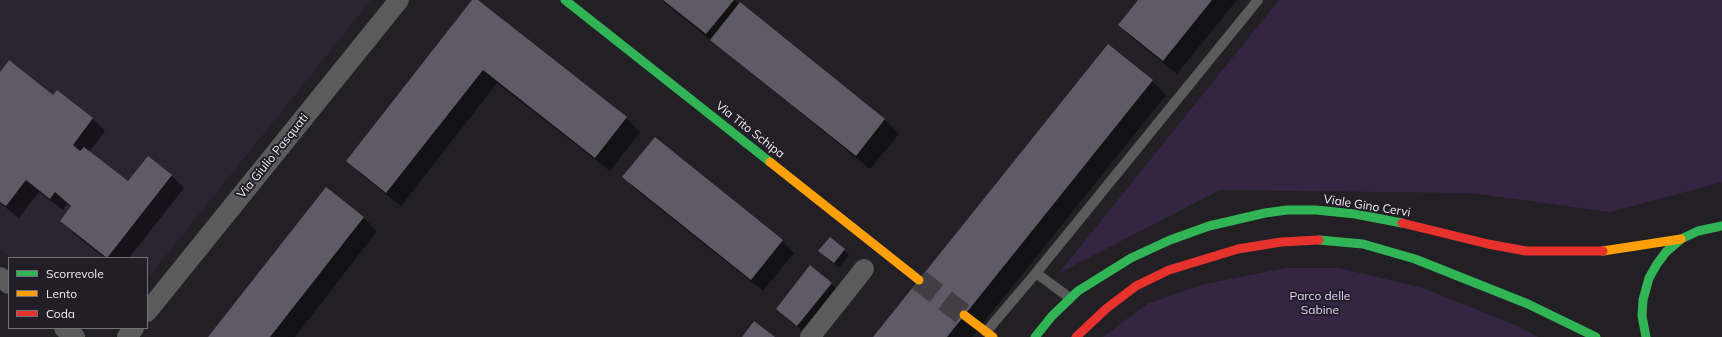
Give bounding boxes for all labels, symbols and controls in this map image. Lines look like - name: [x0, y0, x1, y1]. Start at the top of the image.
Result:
- street label: Via Tito Schipa: [713, 99, 787, 161]
- street label: Via Giulio Pasquati: [234, 111, 312, 201]
- street label: Viale Gino Cervi: [1322, 192, 1412, 220]
- legend: [8, 257, 148, 329]
- text: Scorrevole: [46, 266, 104, 281]
- text: Lento: [46, 286, 77, 301]
- park label: Parco delle Sabine: [1290, 289, 1350, 317]
- text: Coda: [46, 306, 75, 321]

